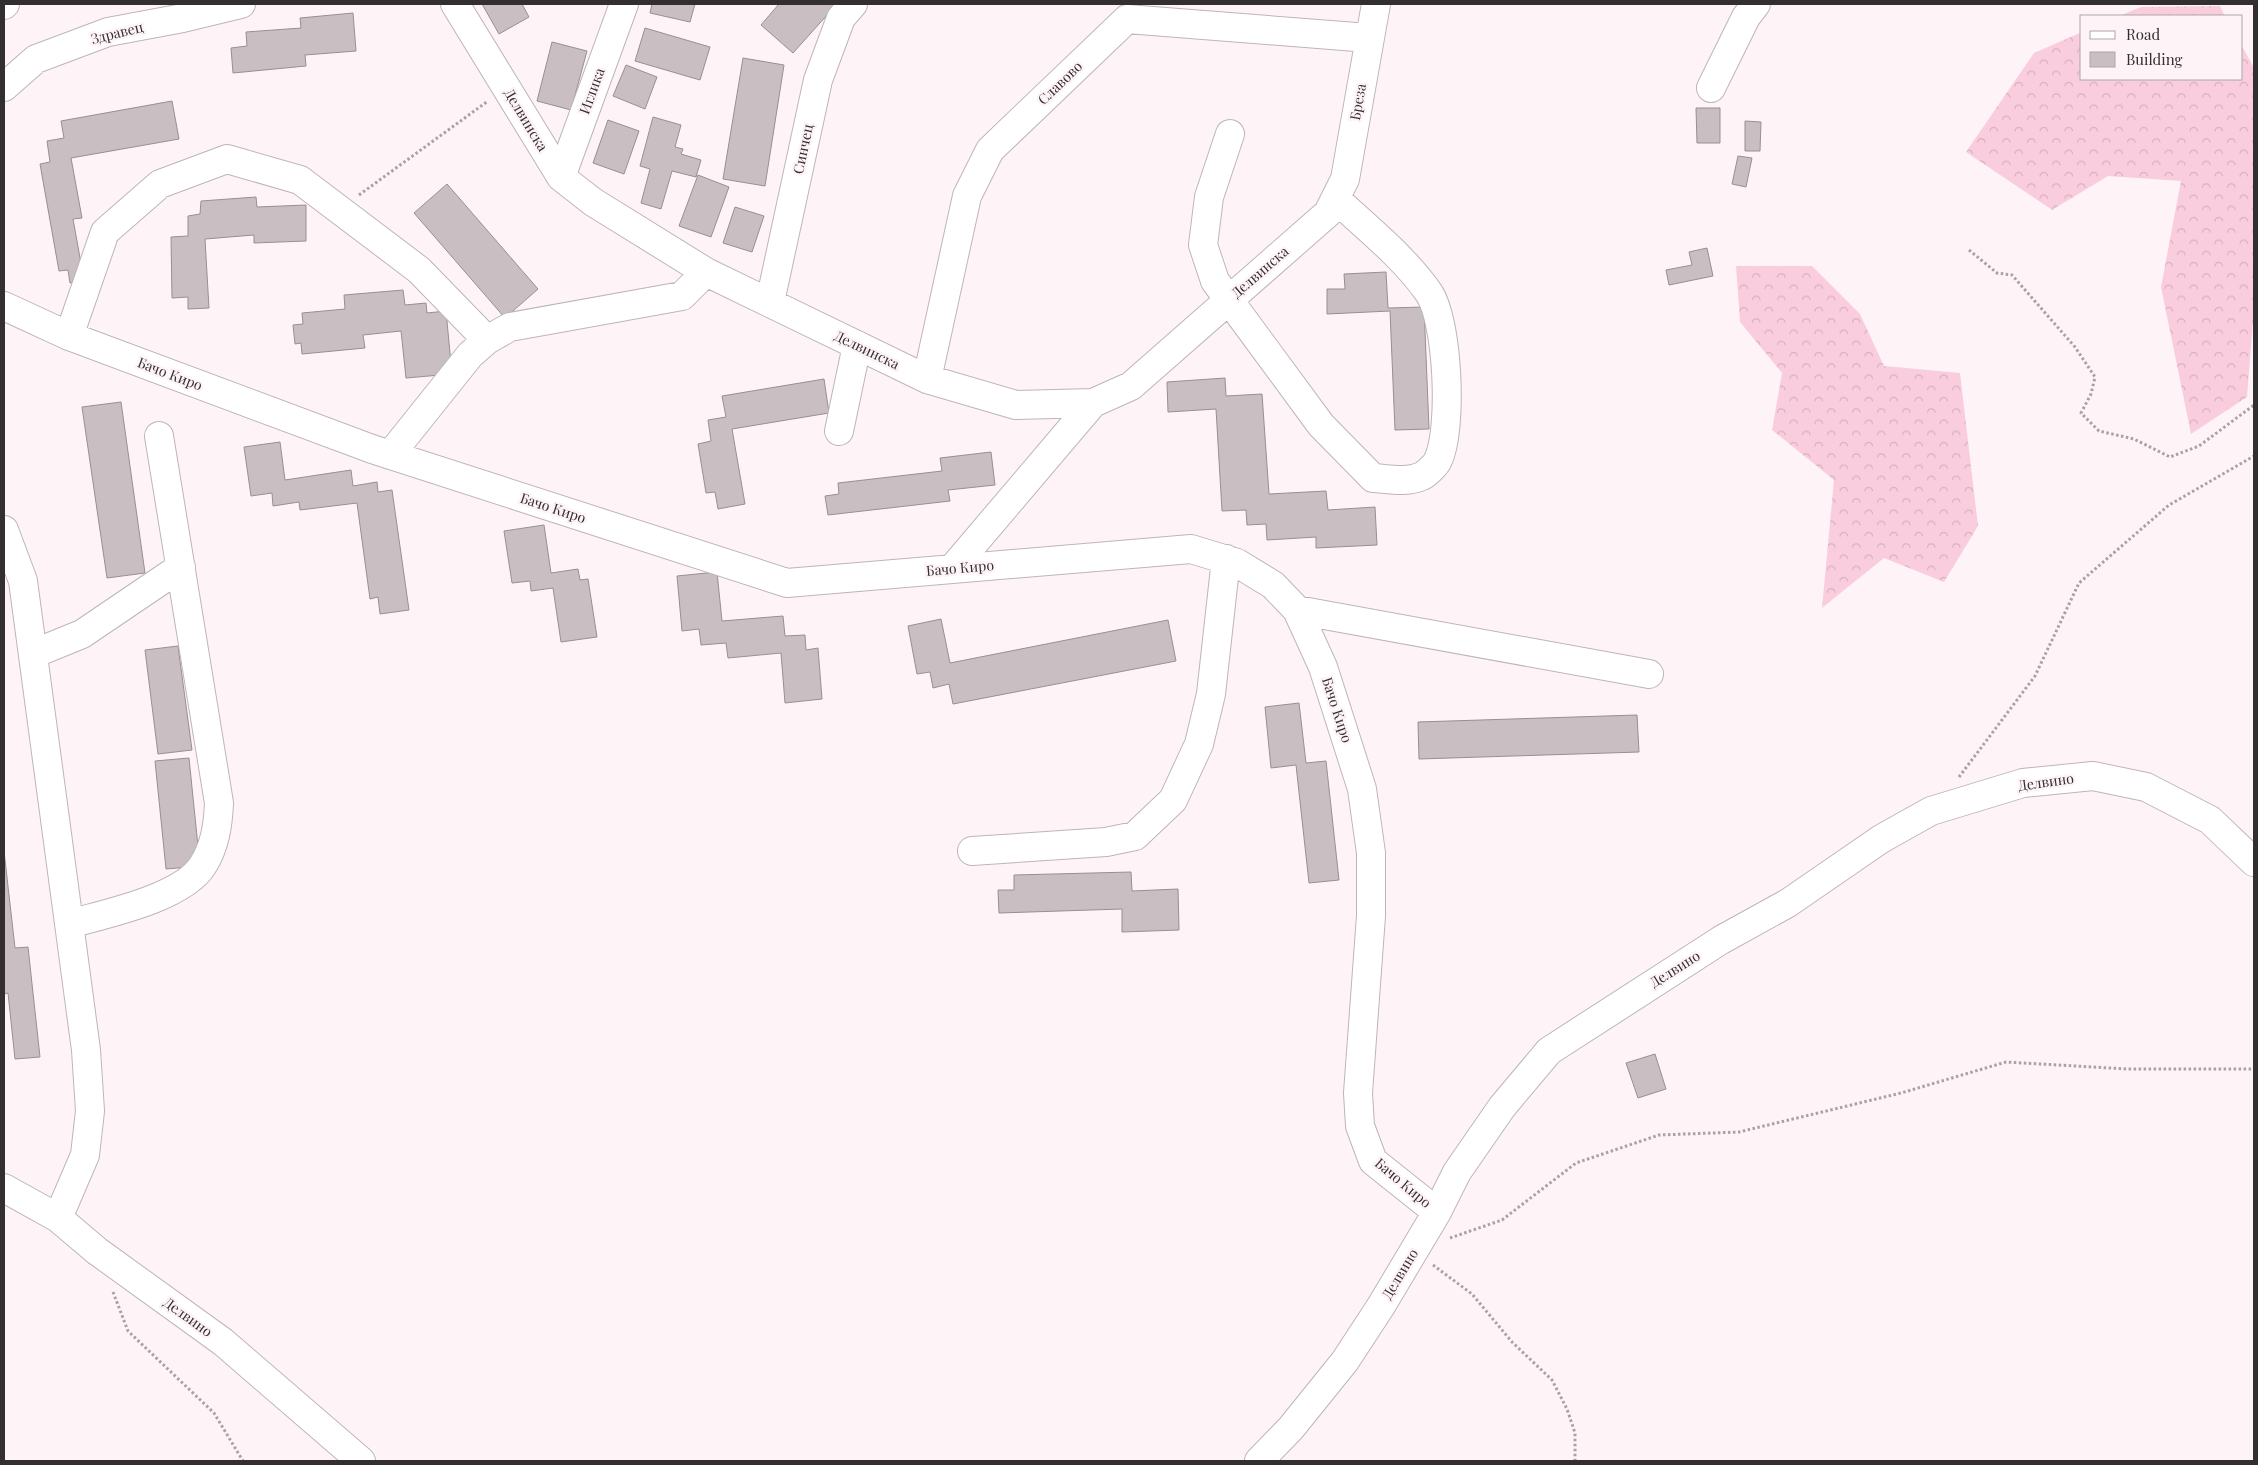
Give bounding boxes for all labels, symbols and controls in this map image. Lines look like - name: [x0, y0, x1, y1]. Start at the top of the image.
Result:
- legend: [2080, 15, 2243, 80]
- street label: Здравец: [89, 17, 145, 48]
- text: Road: [2126, 24, 2160, 44]
- text: Building: [2126, 49, 2183, 69]
- street label: Славово: [1033, 56, 1086, 109]
- street label: Иглика: [574, 65, 609, 117]
- street label: Бреза: [1345, 82, 1370, 122]
- street label: Делвинска: [500, 85, 553, 155]
- street label: Синчец: [788, 122, 817, 176]
- street label: Делвинска: [1227, 241, 1292, 302]
- street label: Делвинска: [832, 326, 903, 373]
- street label: Бачо Киро: [135, 352, 206, 395]
- street label: Бачо Киро: [518, 488, 589, 527]
- street label: Бачо Киро: [925, 555, 995, 580]
- street label: Бачо Киро: [1318, 675, 1357, 745]
- street label: Делвино: [2017, 768, 2075, 795]
- street label: Делвино: [1646, 946, 1704, 991]
- street label: Бачо Киро: [1371, 1153, 1436, 1212]
- street label: Делвино: [1377, 1245, 1422, 1303]
- street label: Делвино: [160, 1292, 217, 1341]

